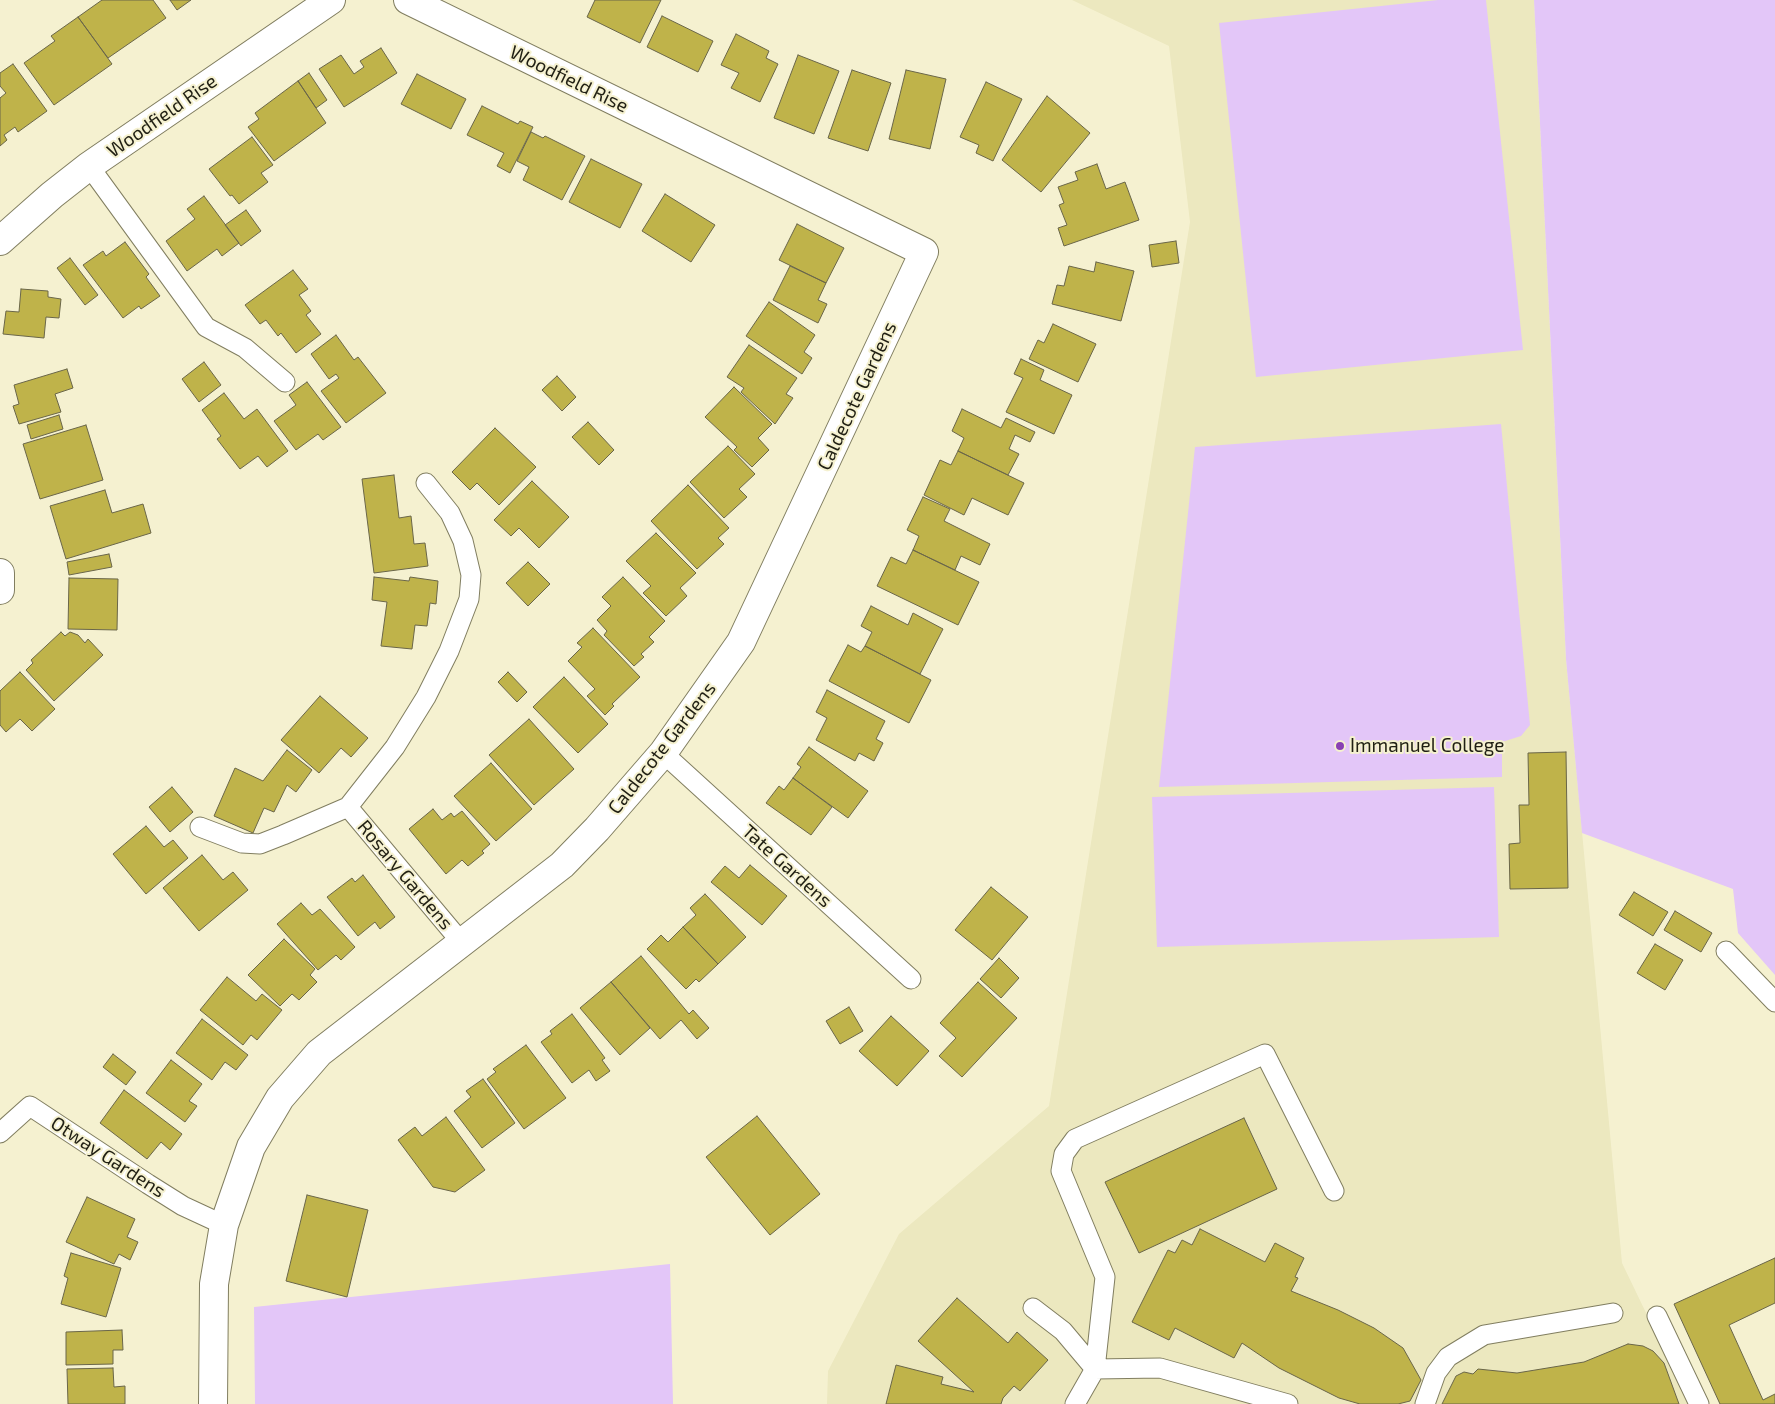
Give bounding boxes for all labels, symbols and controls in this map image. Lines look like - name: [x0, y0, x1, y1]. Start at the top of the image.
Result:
- street label: Woodfield Rise: [506, 40, 632, 118]
- street label: Woodfield Rise: [103, 70, 221, 162]
- street label: Caldecote Gardens: [813, 318, 901, 474]
- street label: Caldecote Gardens: [603, 677, 721, 819]
- place label: Immanuel College: [1350, 735, 1504, 757]
- marker: Immanuel College: [1334, 740, 1346, 752]
- street label: Rosary Gardens: [353, 816, 457, 934]
- street label: Tate Gardens: [737, 820, 837, 912]
- street label: Otway Gardens: [47, 1112, 169, 1202]

